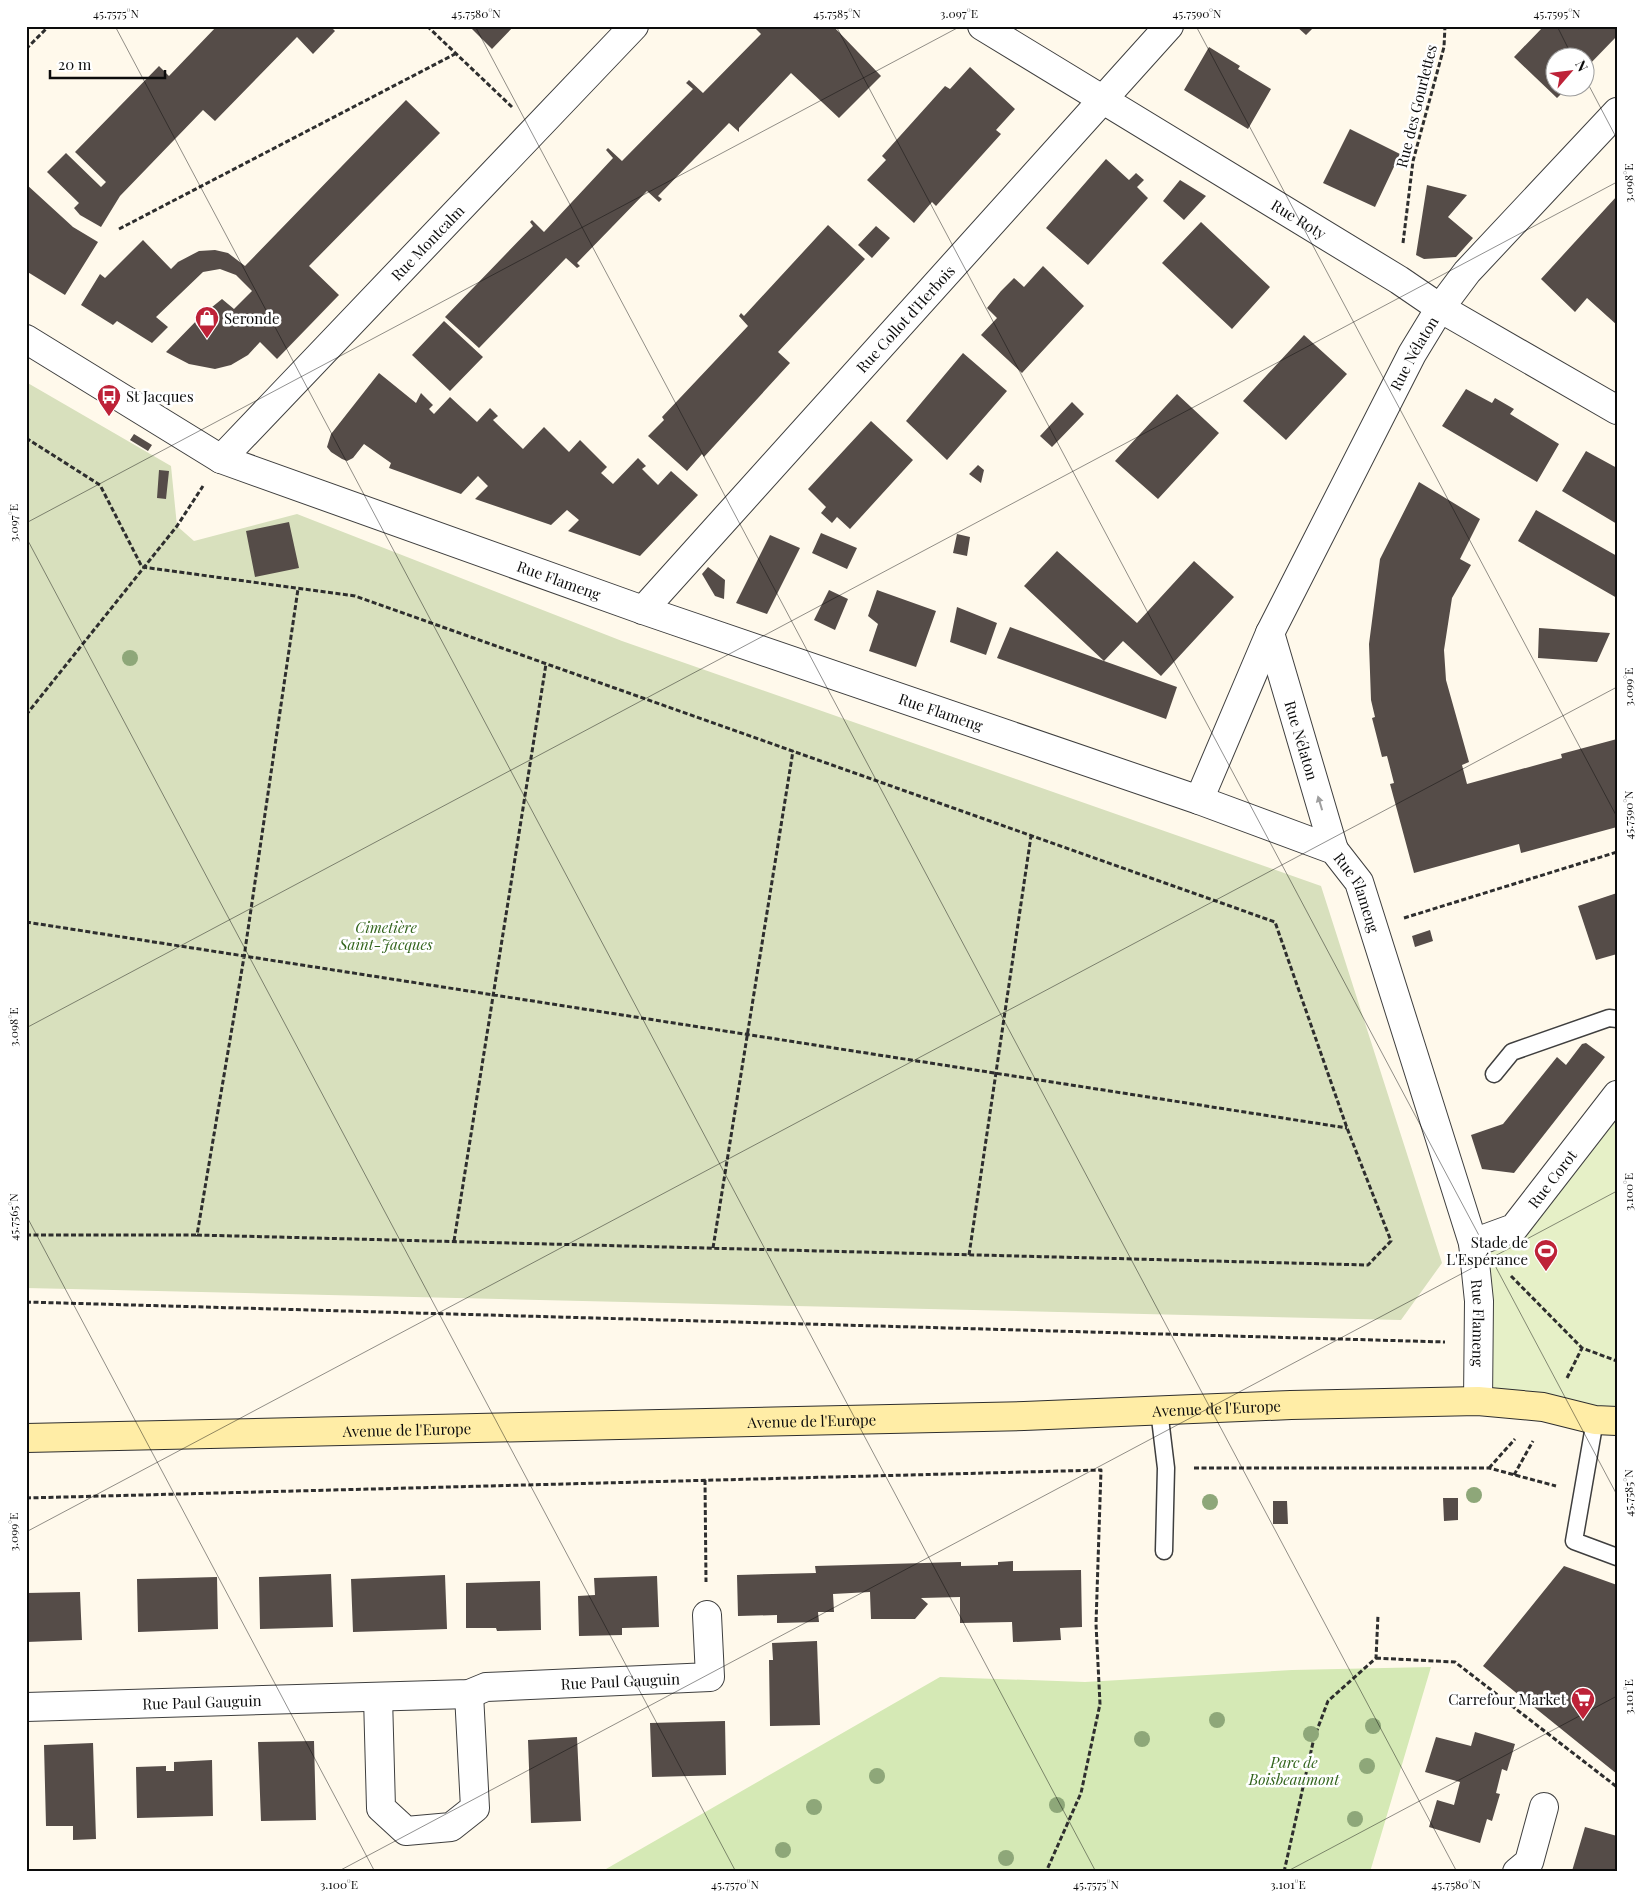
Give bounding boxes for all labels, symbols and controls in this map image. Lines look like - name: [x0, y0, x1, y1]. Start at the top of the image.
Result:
- text: 45.7575°N: [93, 5, 140, 21]
- text: 45.7580°N: [451, 5, 501, 21]
- text: 45.7585°N: [813, 5, 861, 21]
- text: 3.097°E: [940, 5, 978, 21]
- text: 45.7590°N: [1172, 5, 1222, 21]
- text: 45.7595°N: [1533, 5, 1581, 21]
- street label: Rue des Gourlettes: [1391, 42, 1441, 170]
- scale bar: [50, 48, 165, 80]
- north arrow: [1546, 48, 1596, 98]
- text: 20 m: [58, 54, 92, 74]
- text: N: [1571, 57, 1593, 75]
- text: 3.098°E: [1620, 163, 1636, 203]
- street label: Rue Roty: [1268, 195, 1330, 244]
- street label: Rue Montcalm: [386, 200, 469, 285]
- street label: Rue Collot d'Herbois: [852, 261, 959, 377]
- shop icon: Seronde: [194, 305, 220, 339]
- place label: Seronde: [224, 308, 280, 328]
- street label: Rue Nélaton: [1385, 312, 1443, 394]
- bus stop icon: St Jacques: [96, 383, 122, 417]
- place label: St Jacques: [126, 386, 194, 406]
- text: 3.097°E: [5, 504, 21, 542]
- street label: Rue Flameng: [514, 556, 604, 604]
- text: 3.099°E: [1620, 668, 1636, 706]
- street label: Rue Flameng: [896, 688, 986, 735]
- street label: Rue Nélaton: [1280, 698, 1323, 783]
- text: 45.7590°N: [1620, 790, 1636, 840]
- one-way arrow: [1316, 795, 1324, 810]
- street label: Rue Flameng: [1329, 848, 1384, 935]
- park label: Cimetière Saint-Jacques: [338, 917, 433, 954]
- text: 3.098°E: [5, 1007, 21, 1047]
- street label: Rue Corot: [1523, 1145, 1581, 1212]
- text: 3.100°E: [1620, 1173, 1636, 1211]
- text: 45.7565°N: [5, 1193, 21, 1241]
- place label: Stade de L'Espérance: [1446, 1232, 1528, 1269]
- sports icon: Stade de L'Espérance: [1533, 1238, 1559, 1272]
- street label: Rue Flameng: [1467, 1278, 1489, 1367]
- street label: Avenue de l'Europe: [1151, 1395, 1281, 1421]
- street label: Avenue de l'Europe: [746, 1409, 876, 1432]
- street label: Avenue de l'Europe: [341, 1418, 472, 1441]
- text: 45.7585°N: [1620, 1469, 1636, 1517]
- text: 3.099°E: [5, 1513, 21, 1551]
- street label: Rue Paul Gauguin: [560, 1668, 680, 1694]
- text: 3.101°E: [1620, 1679, 1636, 1715]
- supermarket icon: Carrefour Market: [1570, 1686, 1596, 1720]
- place label: Carrefour Market: [1448, 1689, 1567, 1709]
- street label: Rue Paul Gauguin: [142, 1690, 262, 1714]
- park label: Parc de Boisbeaumont: [1248, 1752, 1340, 1789]
- text: 3.100°E: [320, 1876, 358, 1892]
- text: 45.7570°N: [711, 1876, 760, 1892]
- text: 45.7575°N: [1073, 1876, 1120, 1892]
- text: 3.101°E: [1270, 1876, 1306, 1892]
- text: 45.7580°N: [1431, 1876, 1481, 1892]

